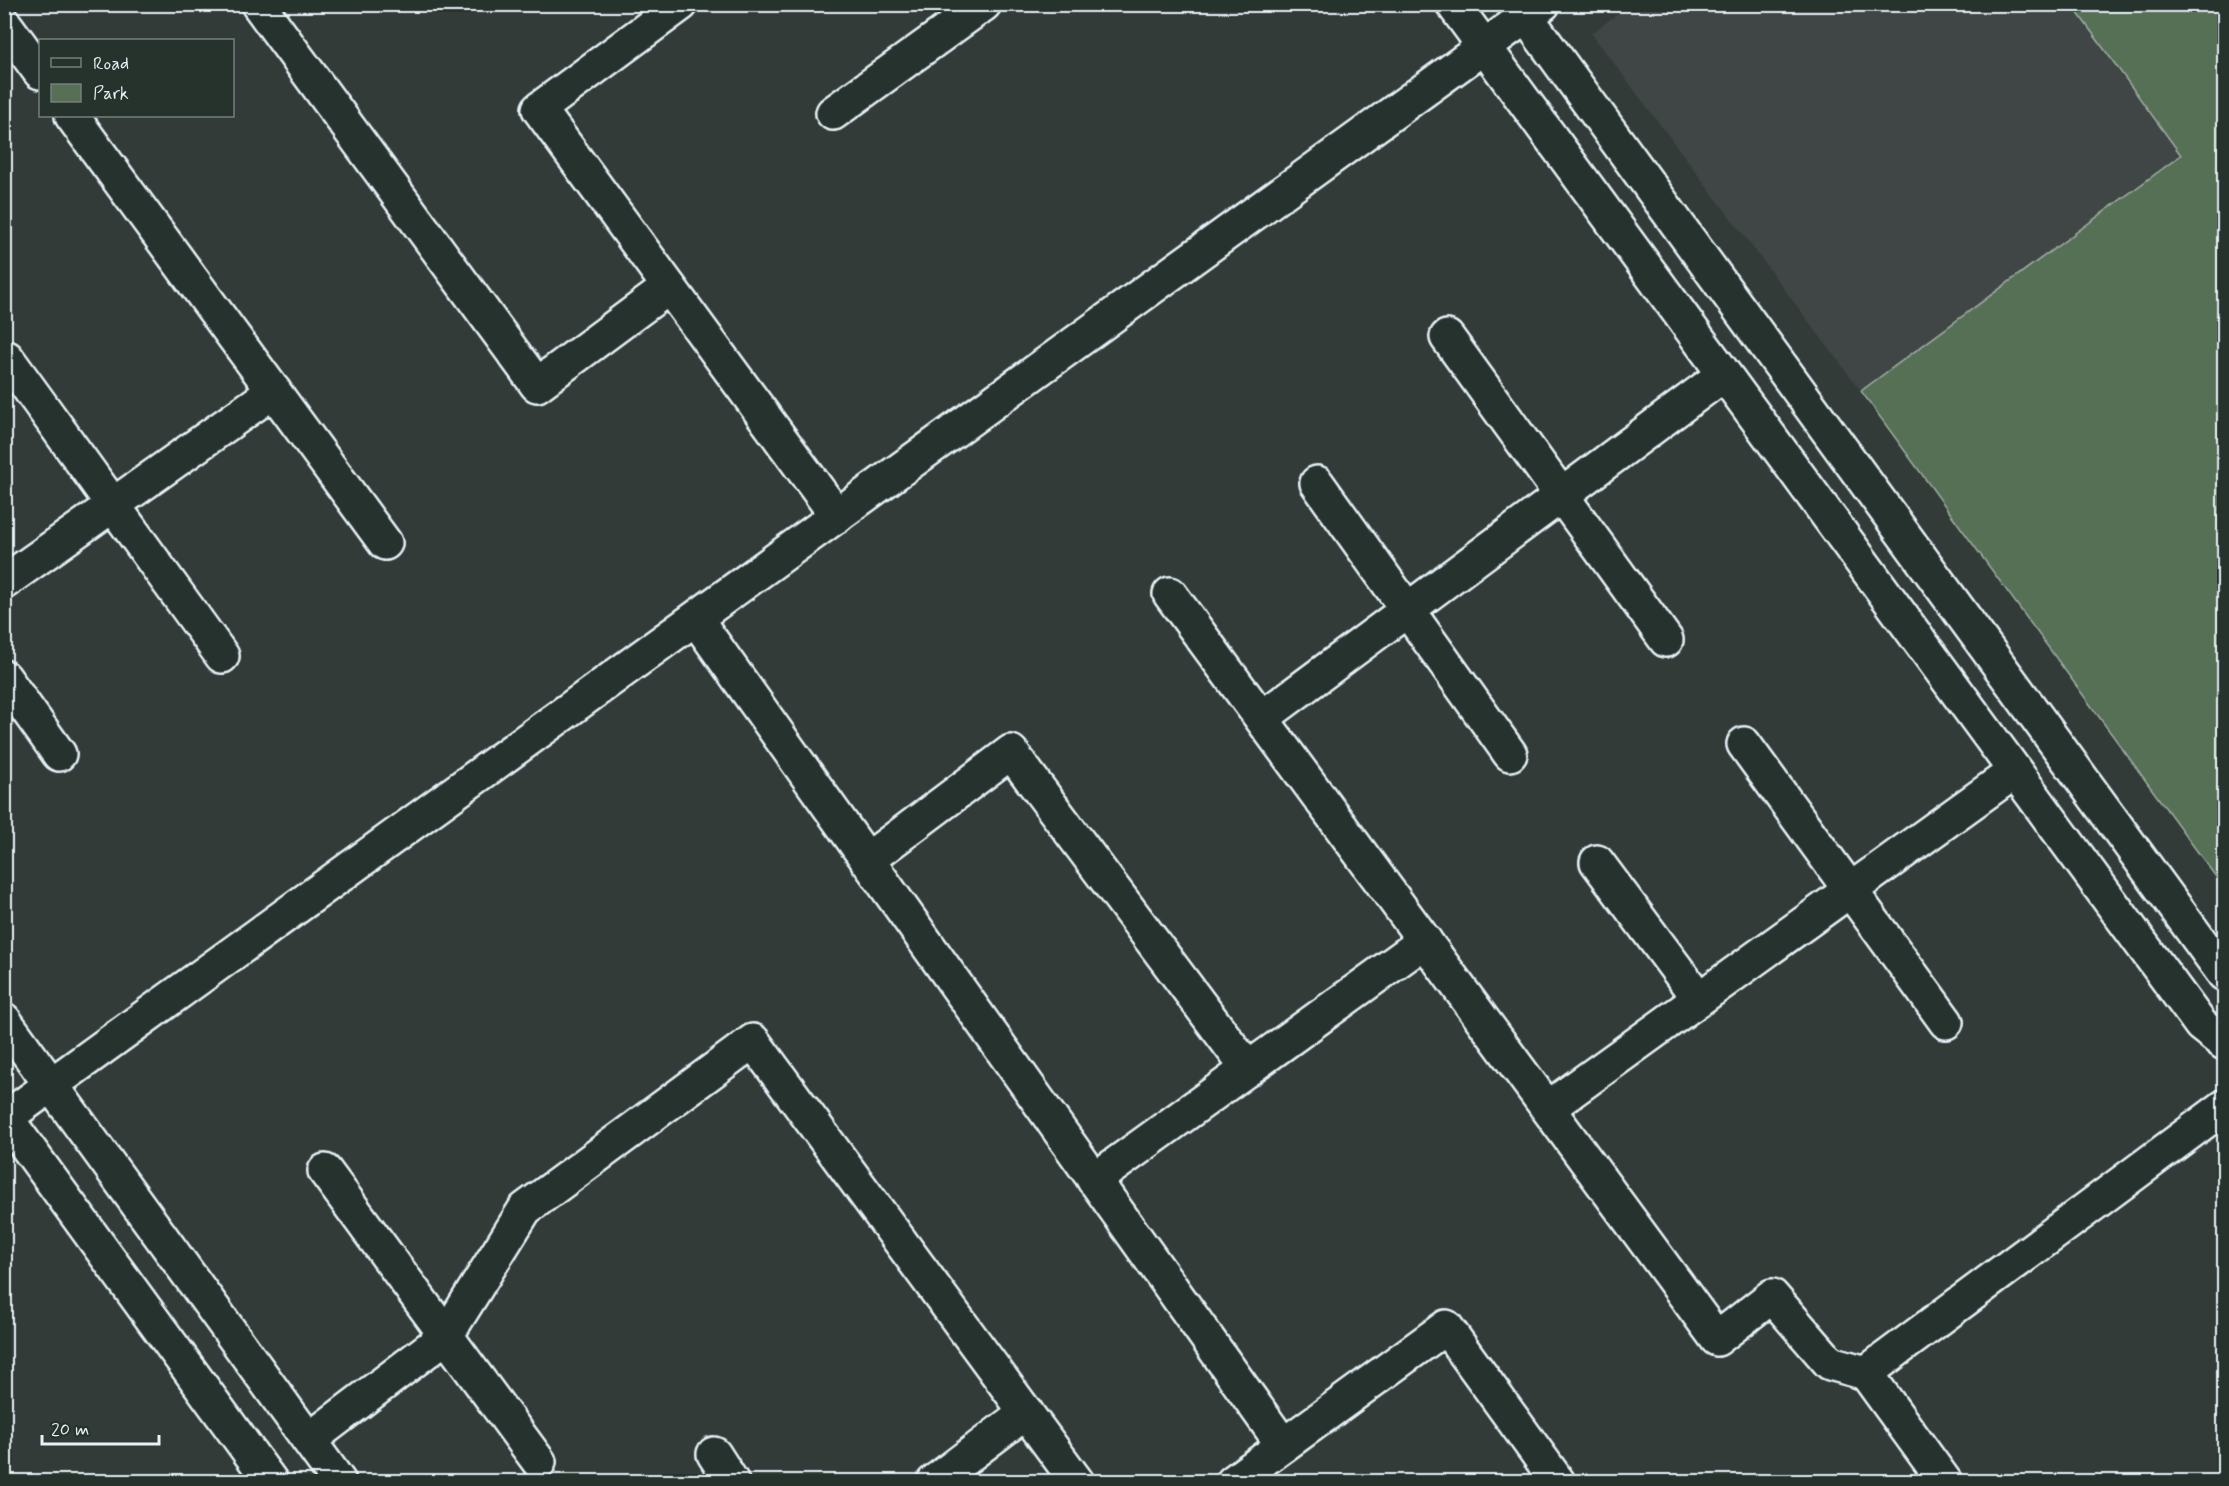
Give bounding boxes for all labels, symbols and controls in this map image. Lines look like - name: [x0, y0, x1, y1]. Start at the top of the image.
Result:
- legend: [39, 39, 234, 117]
- text: Road: [93, 52, 129, 76]
- text: Park: [93, 82, 129, 106]
- scale bar: [42, 1408, 159, 1446]
- text: 20 m: [51, 1418, 89, 1442]

